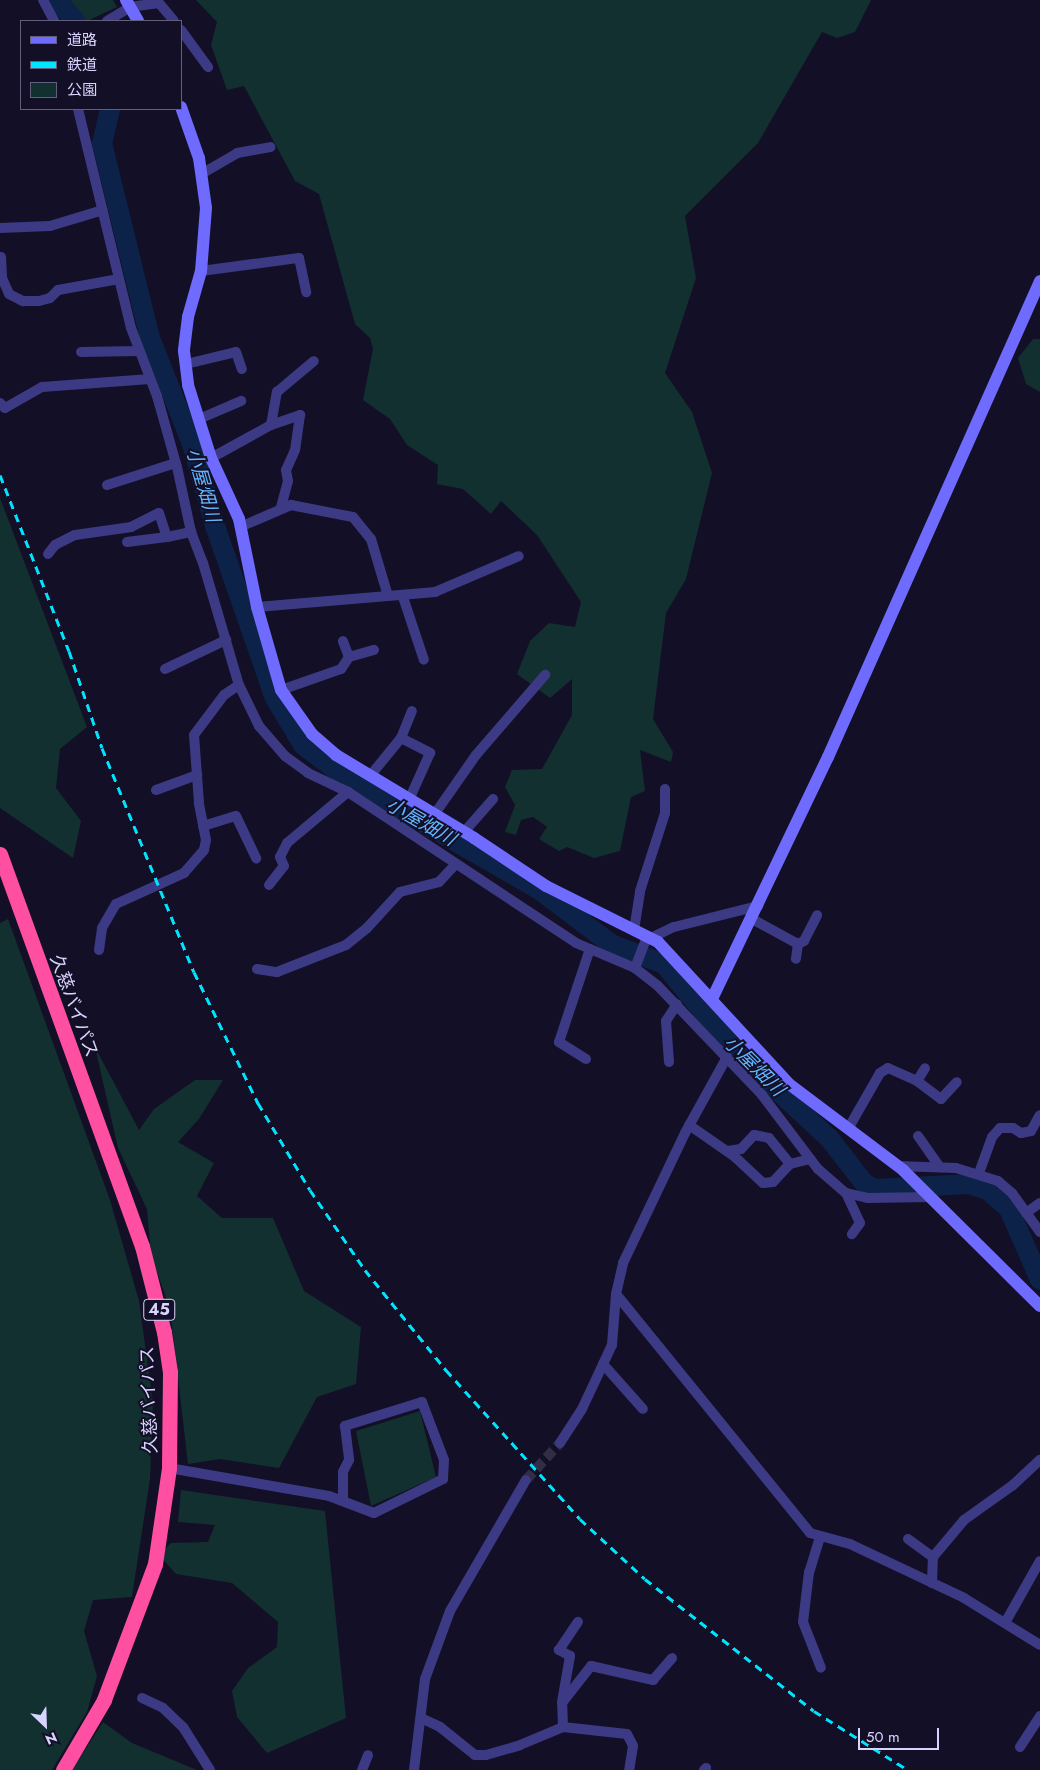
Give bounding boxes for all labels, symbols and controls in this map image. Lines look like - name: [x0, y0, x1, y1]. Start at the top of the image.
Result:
- legend: [20, 20, 182, 110]
- text: 道路: [67, 29, 97, 51]
- text: 鉄道: [67, 54, 97, 76]
- text: 公園: [67, 79, 97, 101]
- water label: 小屋畑川: [182, 445, 224, 525]
- water label: 小屋畑川: [382, 793, 460, 851]
- street label: 久慈バイパス: [45, 952, 103, 1060]
- water label: 小屋畑川: [719, 1031, 789, 1101]
- road number: 45: [143, 1296, 175, 1324]
- street label: 久慈バイパス: [136, 1346, 162, 1454]
- north arrow: [20, 1700, 70, 1750]
- scale bar: [860, 1718, 941, 1750]
- text: 50 m: [866, 1726, 900, 1748]
- text: N: [42, 1727, 60, 1750]

